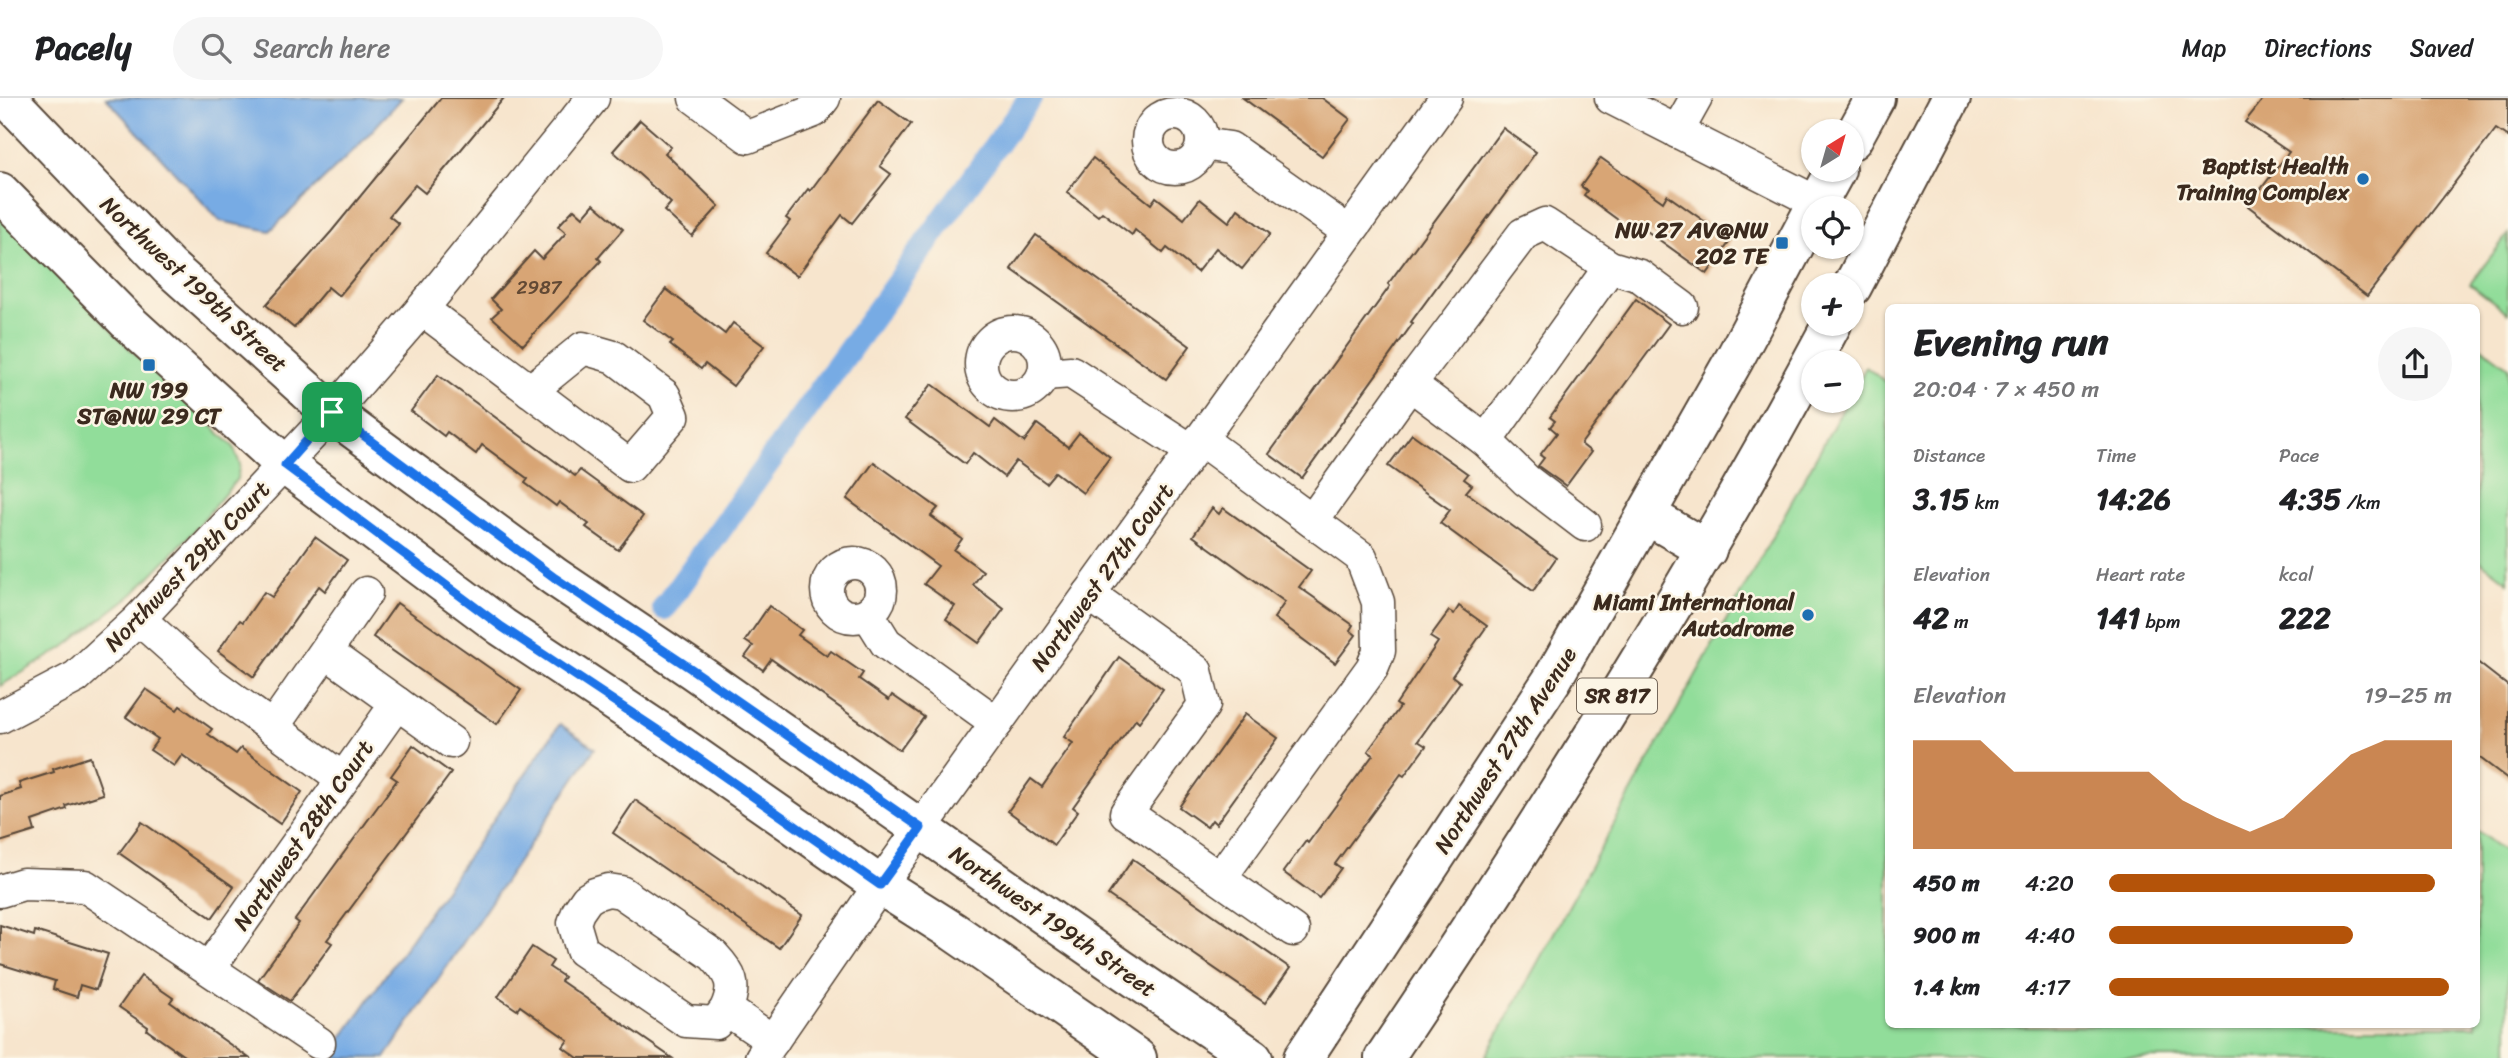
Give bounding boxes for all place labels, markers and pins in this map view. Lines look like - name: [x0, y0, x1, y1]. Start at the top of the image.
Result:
- place label: Baptist Health Training Complex: [2176, 146, 2350, 213]
- marker: Baptist Health Training Complex: [2355, 171, 2371, 187]
- place label: NW 27 AV@NW 202 TE: [1614, 210, 1770, 277]
- marker: NW 27 AV@NW 202 TE: [1774, 235, 1790, 251]
- marker: NW 199 ST@NW 29 CT: [141, 357, 157, 373]
- place label: NW 199 ST@NW 29 CT: [76, 370, 222, 437]
- pin: [302, 382, 362, 442]
- place label: Miami International Autodrome: [1593, 582, 1795, 649]
- marker: Miami International Autodrome: [1800, 607, 1816, 623]

